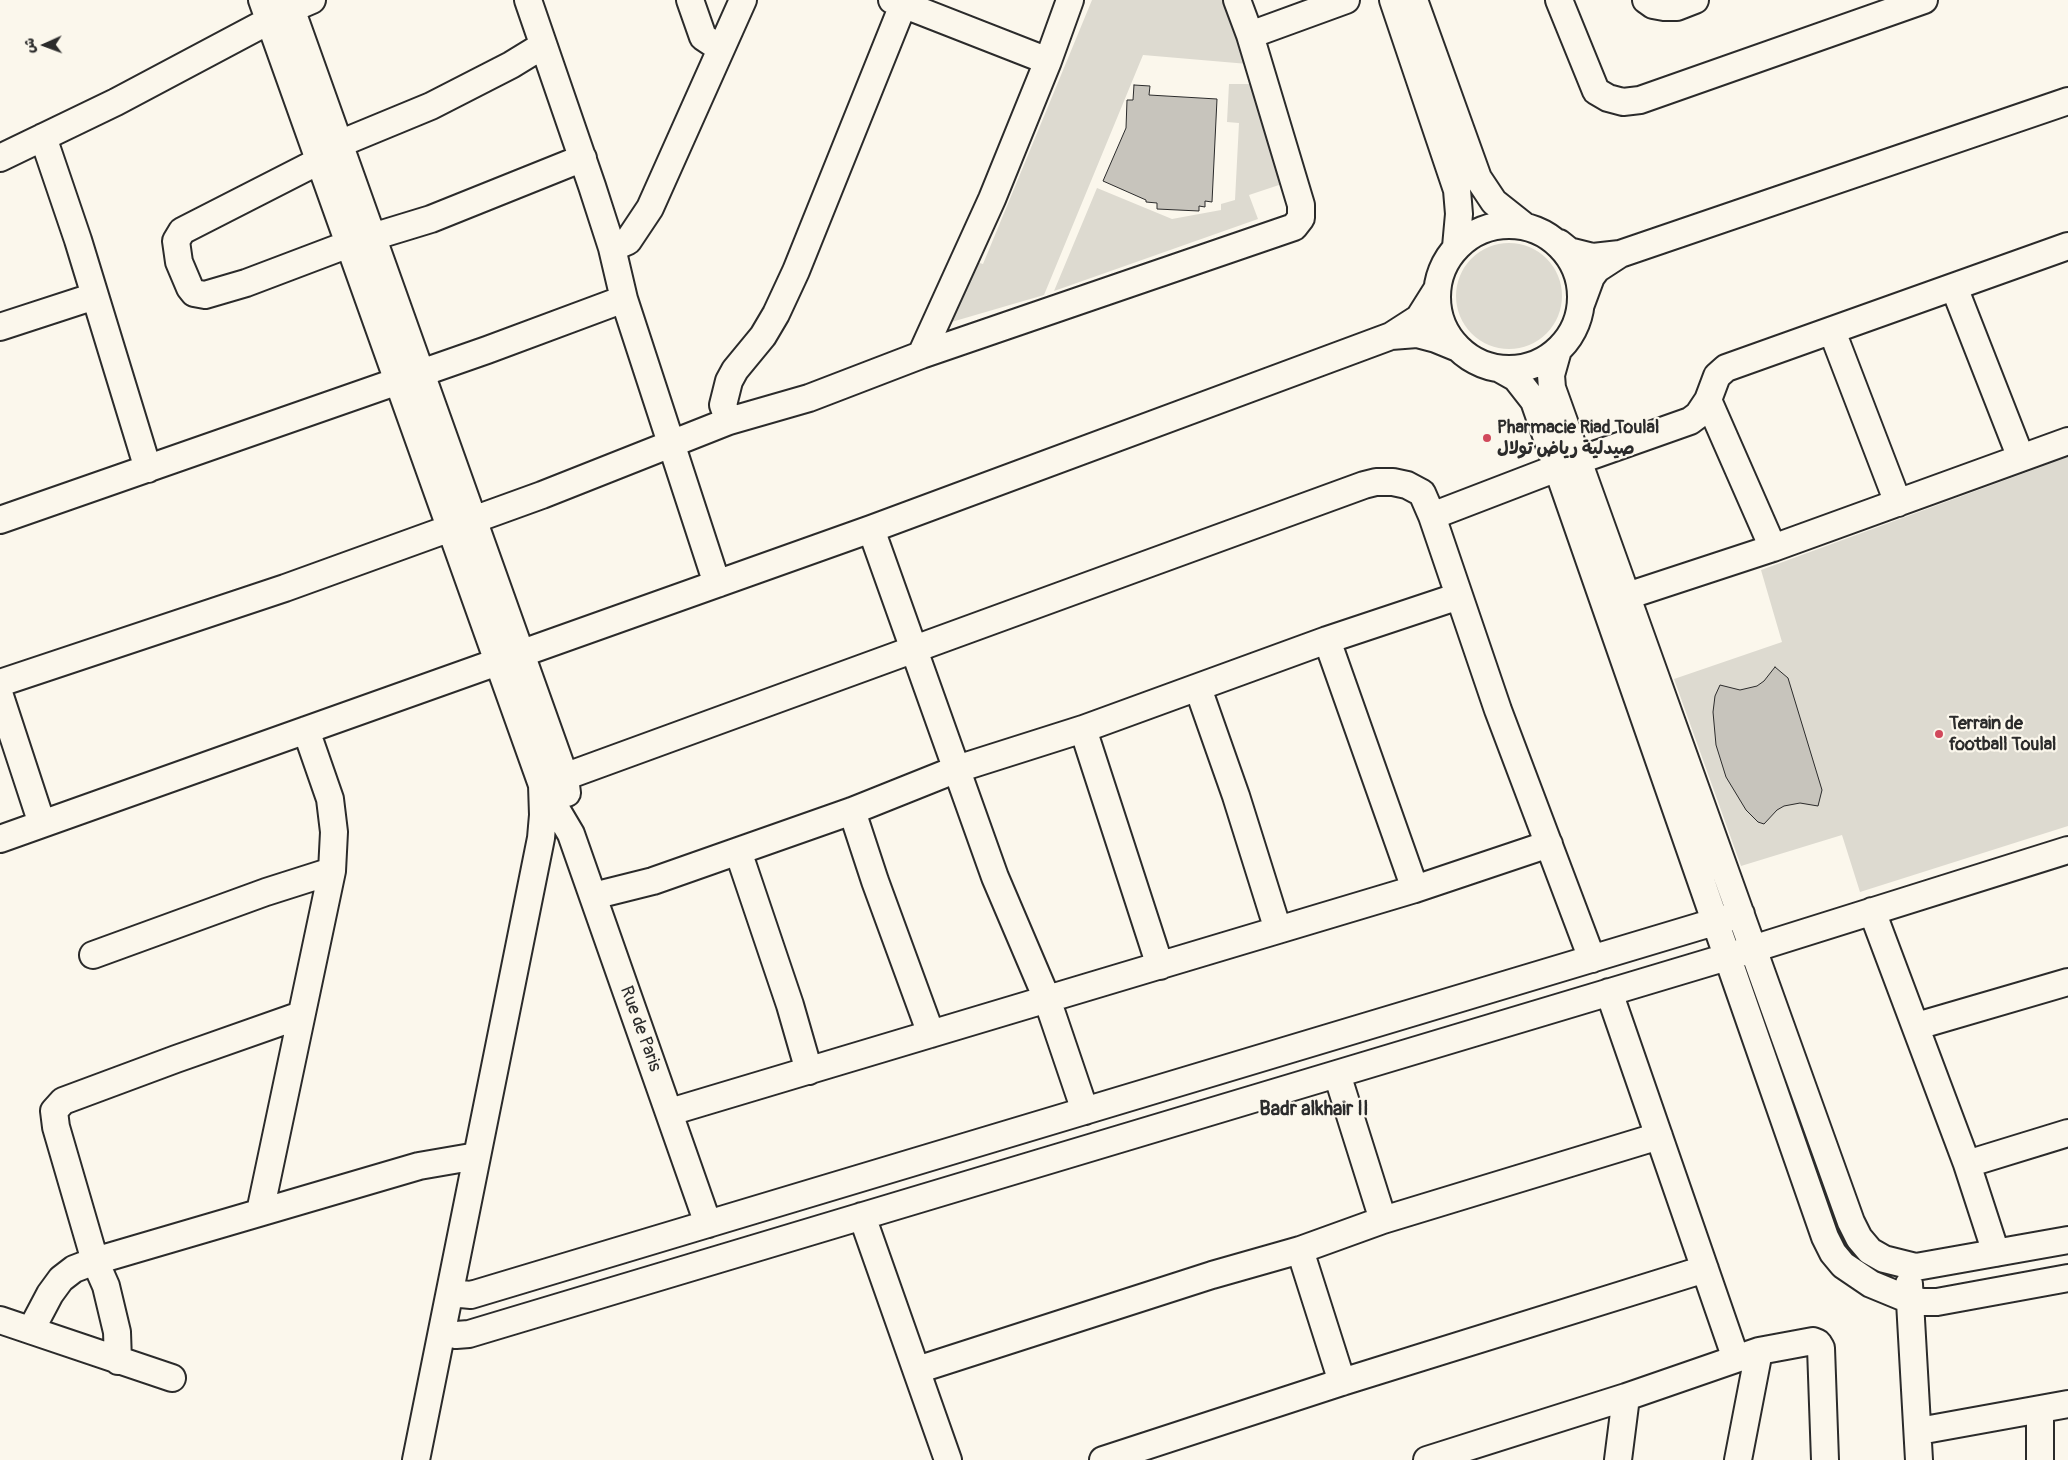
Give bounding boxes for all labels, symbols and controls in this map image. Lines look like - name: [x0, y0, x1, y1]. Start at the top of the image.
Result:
- north arrow: [20, 20, 70, 70]
- text: ش: [21, 38, 38, 54]
- place label: Pharmacie Riad Toulal صيدلية رياض تولال: [1497, 417, 1659, 459]
- marker: Pharmacie Riad Toulal صيدلية رياض تولال: [1481, 432, 1493, 444]
- place label: Terrain de football Toulal: [1949, 713, 2056, 756]
- marker: Terrain de football Toulal: [1933, 728, 1945, 740]
- street label: Rue de Paris: [615, 983, 665, 1075]
- district label: Badr alkhair II: [1259, 1098, 1369, 1122]

